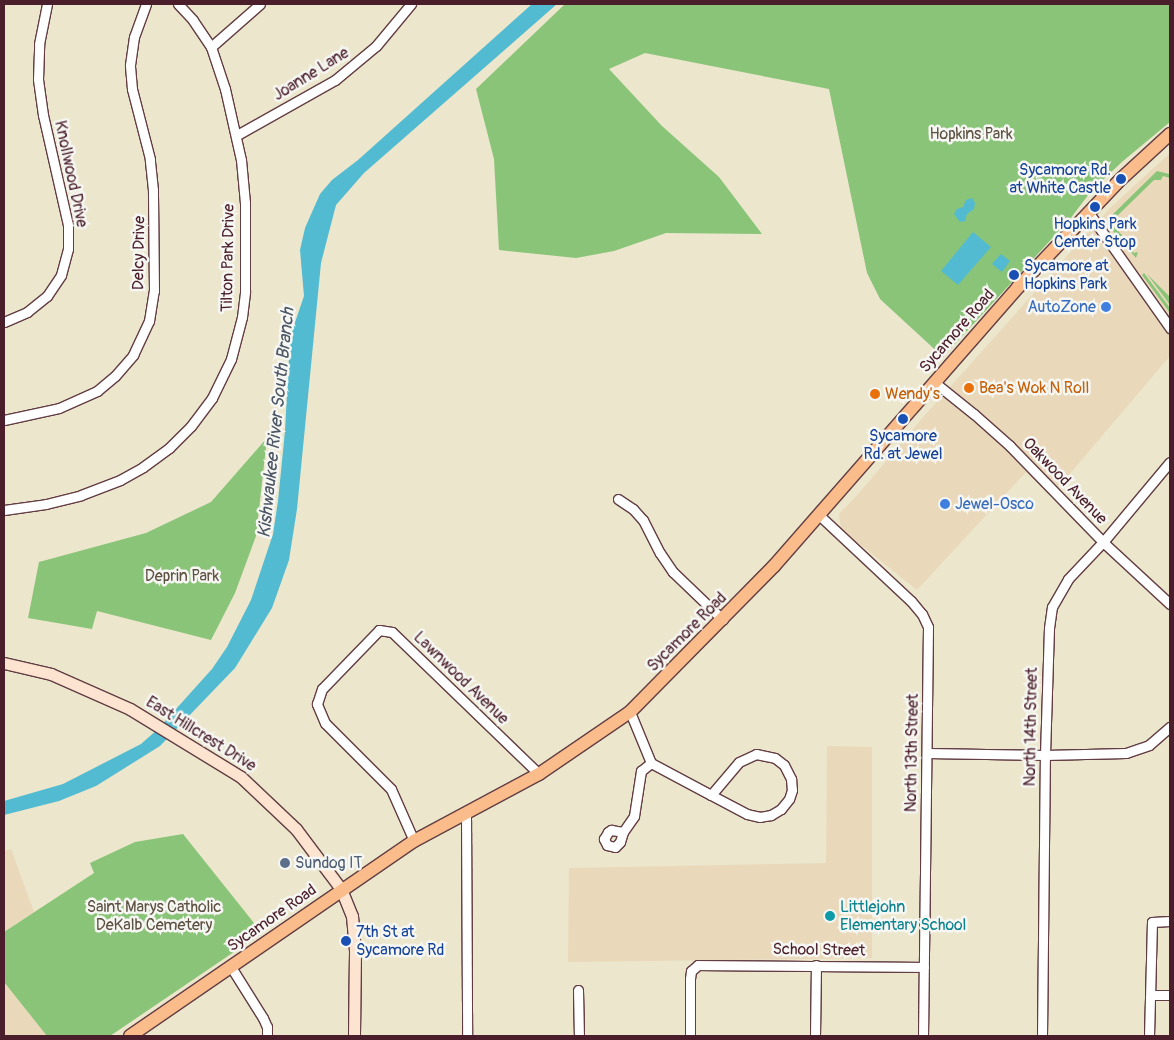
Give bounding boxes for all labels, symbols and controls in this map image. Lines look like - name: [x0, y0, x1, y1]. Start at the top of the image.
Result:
- street label: Joanne Lane: [270, 43, 352, 105]
- street label: Knollwood Drive: [50, 119, 92, 229]
- park label: Hopkins Park: [929, 124, 1013, 144]
- place label: Sycamore Rd. at White Castle: [1010, 160, 1111, 198]
- marker: Sycamore Rd. at White Castle: [1115, 173, 1127, 185]
- marker: Hopkins Park Center Stop: [1089, 201, 1101, 213]
- street label: Tilton Park Drive: [217, 204, 239, 312]
- place label: Hopkins Park Center Stop: [1053, 214, 1137, 252]
- street label: Delcy Drive: [129, 216, 149, 290]
- place label: Sycamore at Hopkins Park: [1024, 256, 1109, 294]
- marker: Sycamore at Hopkins Park: [1008, 269, 1020, 281]
- street label: Sycamore Road: [916, 285, 998, 377]
- place label: AutoZone: [1028, 297, 1096, 317]
- marker: AutoZone: [1100, 301, 1112, 313]
- water label: Kishwaukee River South Branch: [254, 307, 300, 539]
- place label: Bea's Wok N Roll: [979, 378, 1089, 398]
- marker: Bea's Wok N Roll: [963, 382, 975, 394]
- place label: Wendy's: [885, 384, 940, 404]
- marker: Wendy's: [869, 388, 881, 400]
- marker: Sycamore Rd. at Jewel: [897, 413, 909, 425]
- place label: Sycamore Rd. at Jewel: [863, 426, 943, 464]
- street label: Oakwood Avenue: [1019, 434, 1111, 528]
- place label: Jewel-Osco: [955, 494, 1034, 514]
- marker: Jewel-Osco: [939, 498, 951, 510]
- park label: Deprin Park: [145, 566, 219, 586]
- street label: Sycamore Road: [643, 588, 731, 676]
- street label: Lawnwood Avenue: [409, 628, 513, 728]
- street label: North 14th Street: [1020, 667, 1042, 787]
- street label: East Hillcrest Drive: [142, 692, 260, 776]
- street label: North 13th Street: [901, 694, 923, 812]
- place label: Sundog IT: [295, 853, 362, 873]
- marker: Sundog IT: [279, 857, 291, 869]
- street label: Sycamore Road: [224, 880, 320, 956]
- park label: Saint Marys Catholic DeKalb Cemetery: [87, 897, 221, 935]
- place label: Littlejohn Elementary School: [840, 897, 966, 935]
- marker: Littlejohn Elementary School: [824, 910, 836, 922]
- place label: 7th St at Sycamore Rd: [356, 922, 444, 960]
- marker: 7th St at Sycamore Rd: [340, 935, 352, 947]
- street label: School Street: [772, 940, 866, 960]

